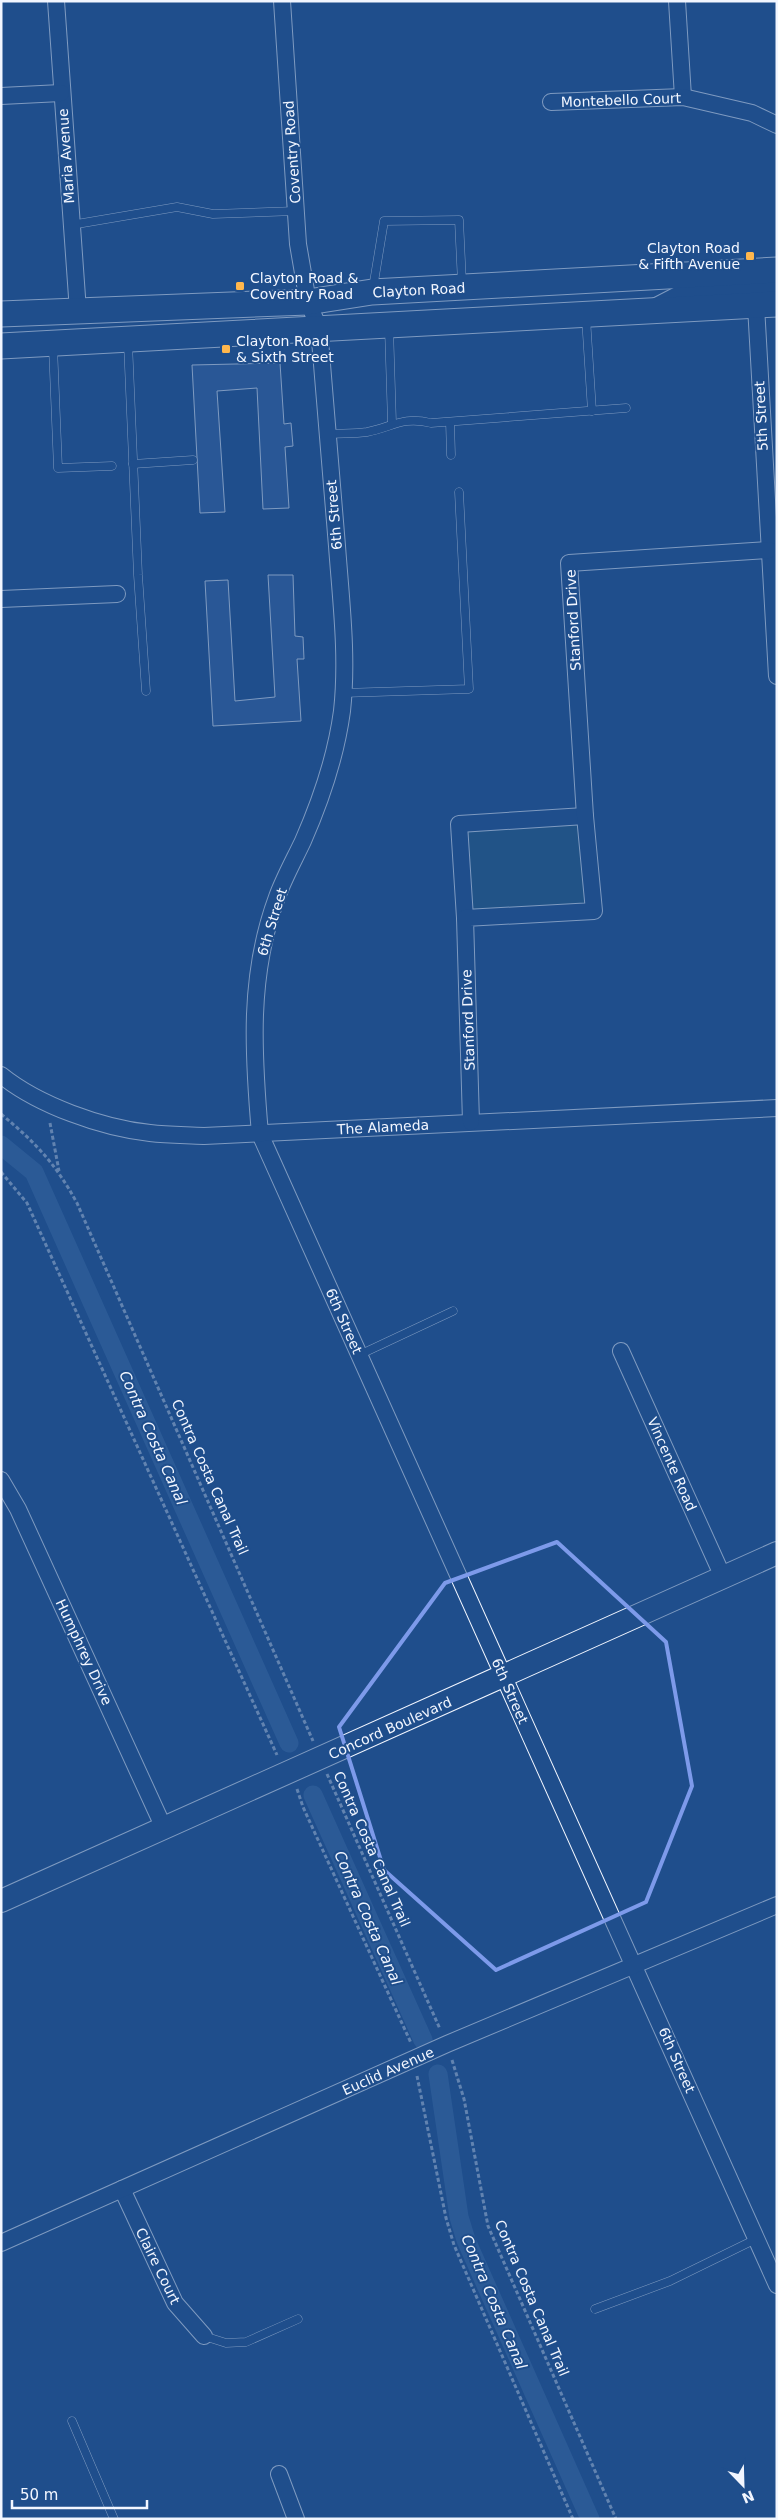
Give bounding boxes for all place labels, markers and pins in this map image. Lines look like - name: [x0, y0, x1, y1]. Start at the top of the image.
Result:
- place label: Clayton Road & Fifth Avenue: [638, 240, 740, 272]
- marker: Clayton Road & Fifth Avenue: [744, 250, 756, 262]
- place label: Clayton Road & Coventry Road: [250, 270, 358, 302]
- marker: Clayton Road & Coventry Road: [234, 280, 246, 292]
- place label: Clayton Road & Sixth Street: [236, 333, 334, 365]
- marker: Clayton Road & Sixth Street: [220, 343, 232, 355]

